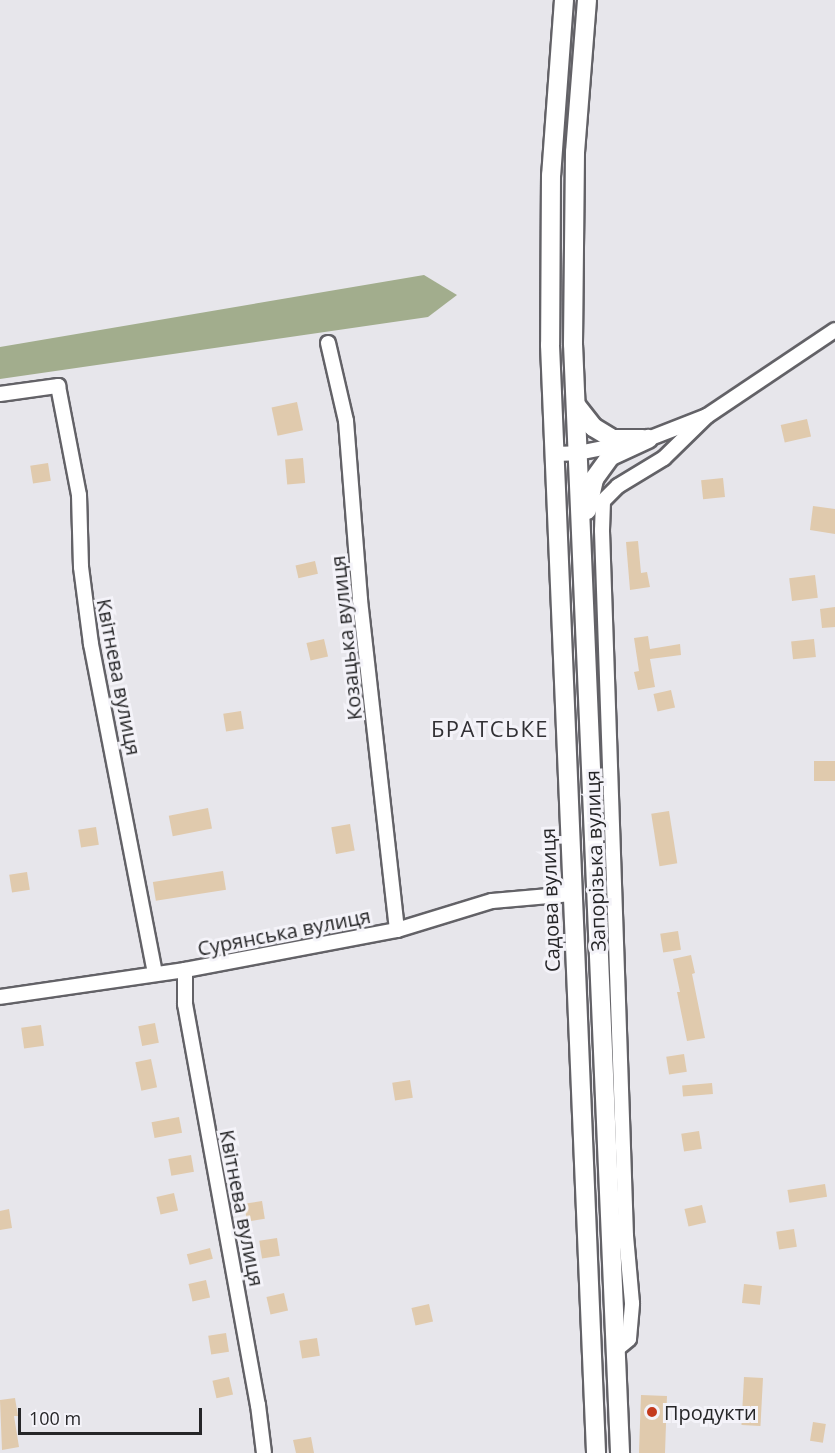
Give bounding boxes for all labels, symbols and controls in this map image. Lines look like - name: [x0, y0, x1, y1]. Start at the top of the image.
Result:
- street label: Козацька вулиця: [325, 555, 367, 721]
- street label: Квітнева вулиця: [92, 597, 146, 757]
- district label: БРАТСЬКЕ: [431, 716, 549, 742]
- street label: Запорізька вулиця: [580, 770, 610, 952]
- street label: Садова вулиця: [535, 827, 565, 973]
- street label: Сурянська вулиця: [195, 903, 373, 961]
- street label: Квітнева вулиця: [215, 1128, 269, 1288]
- scale bar: [21, 1396, 206, 1434]
- place label: Продукти: [664, 1400, 757, 1424]
- marker: Продукти: [645, 1405, 659, 1419]
- text: 100 m: [29, 1406, 81, 1430]

